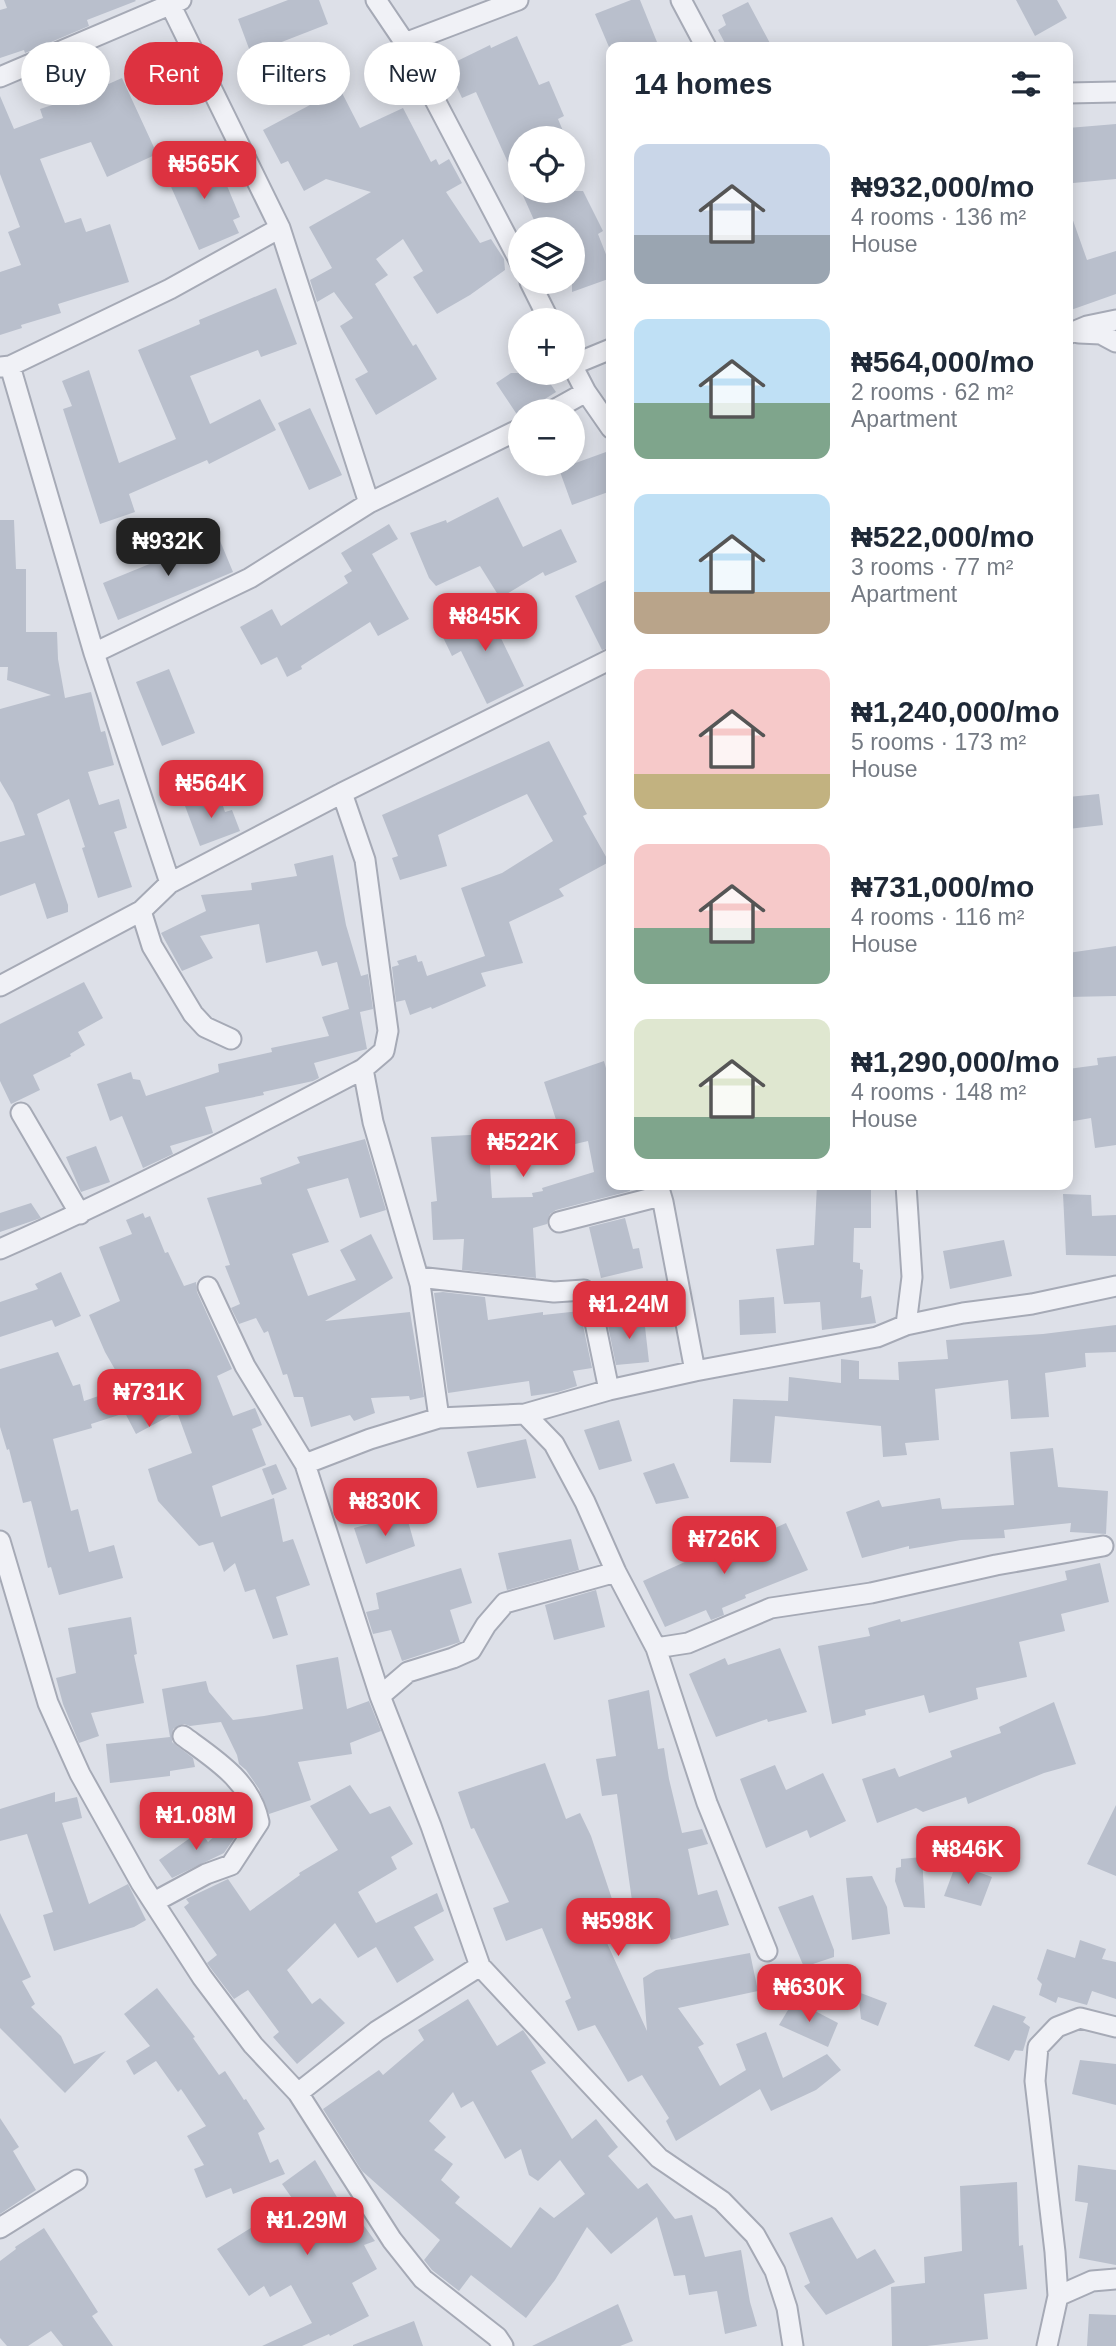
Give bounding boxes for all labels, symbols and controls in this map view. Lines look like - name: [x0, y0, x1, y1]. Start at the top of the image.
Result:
- chip: Buy: [21, 42, 110, 105]
- chip: Rent: [124, 42, 223, 105]
- chip: Filters: [237, 42, 350, 105]
- chip: New: [364, 42, 460, 105]
- icon: filters: [1007, 65, 1045, 103]
- text: 14 homes: [634, 67, 772, 100]
- map controls: [508, 126, 585, 476]
- button: locate: [508, 126, 585, 203]
- pin: ₦565K: [155, 142, 253, 201]
- text: ₦565K: [168, 151, 240, 177]
- text: ₦932,000/mo: [851, 170, 1034, 203]
- icon: home: [690, 172, 774, 256]
- text: 4 rooms · 136 m²: [851, 204, 1026, 230]
- button: layers: [508, 217, 585, 294]
- text: House: [851, 231, 917, 257]
- button: +: [508, 308, 585, 385]
- text: ₦564,000/mo: [851, 345, 1034, 378]
- icon: home: [690, 347, 774, 431]
- text: 2 rooms · 62 m²: [851, 379, 1013, 405]
- button: −: [508, 399, 585, 476]
- text: Apartment: [851, 406, 957, 432]
- pin: ₦932K: [119, 518, 217, 578]
- text: ₦522,000/mo: [851, 520, 1034, 553]
- icon: home: [690, 522, 774, 606]
- text: ₦932K: [132, 528, 204, 554]
- text: 3 rooms · 77 m²: [851, 554, 1013, 580]
- text: Apartment: [851, 581, 957, 607]
- pin: ₦845K: [436, 594, 534, 653]
- text: ₦845K: [449, 603, 521, 629]
- text: ₦1,240,000/mo: [851, 695, 1059, 728]
- icon: home: [690, 697, 774, 781]
- text: 5 rooms · 173 m²: [851, 729, 1026, 755]
- text: House: [851, 756, 917, 782]
- pin: ₦564K: [162, 760, 260, 820]
- text: ₦564K: [175, 770, 247, 796]
- text: ₦731,000/mo: [851, 870, 1034, 903]
- icon: home: [690, 872, 774, 956]
- text: 4 rooms · 116 m²: [851, 904, 1024, 930]
- text: House: [851, 931, 917, 957]
- text: ₦1,290,000/mo: [851, 1045, 1059, 1078]
- icon: home: [690, 1047, 774, 1131]
- text: 4 rooms · 148 m²: [851, 1079, 1026, 1105]
- text: House: [851, 1106, 917, 1132]
- pin: ₦522K: [474, 1120, 572, 1179]
- text: ₦522K: [487, 1129, 559, 1155]
- pin: ₦1.24M: [572, 1282, 686, 1341]
- text: ₦1.24M: [589, 1291, 669, 1317]
- pin: ₦731K: [100, 1370, 198, 1429]
- text: ₦731K: [113, 1379, 185, 1405]
- pin: ₦830K: [336, 1478, 434, 1538]
- text: ₦830K: [349, 1488, 421, 1514]
- pin: ₦726K: [675, 1516, 773, 1576]
- text: ₦726K: [688, 1526, 760, 1552]
- pin: ₦1.08M: [139, 1792, 253, 1852]
- text: ₦1.08M: [156, 1802, 236, 1828]
- pin: ₦846K: [919, 1826, 1017, 1886]
- text: ₦846K: [932, 1836, 1004, 1862]
- pin: ₦598K: [569, 1898, 667, 1958]
- text: ₦598K: [582, 1908, 654, 1934]
- pin: ₦630K: [760, 1965, 858, 2024]
- text: ₦630K: [773, 1974, 845, 2000]
- pin: ₦1.29M: [250, 2198, 364, 2257]
- text: ₦1.29M: [267, 2207, 347, 2233]

